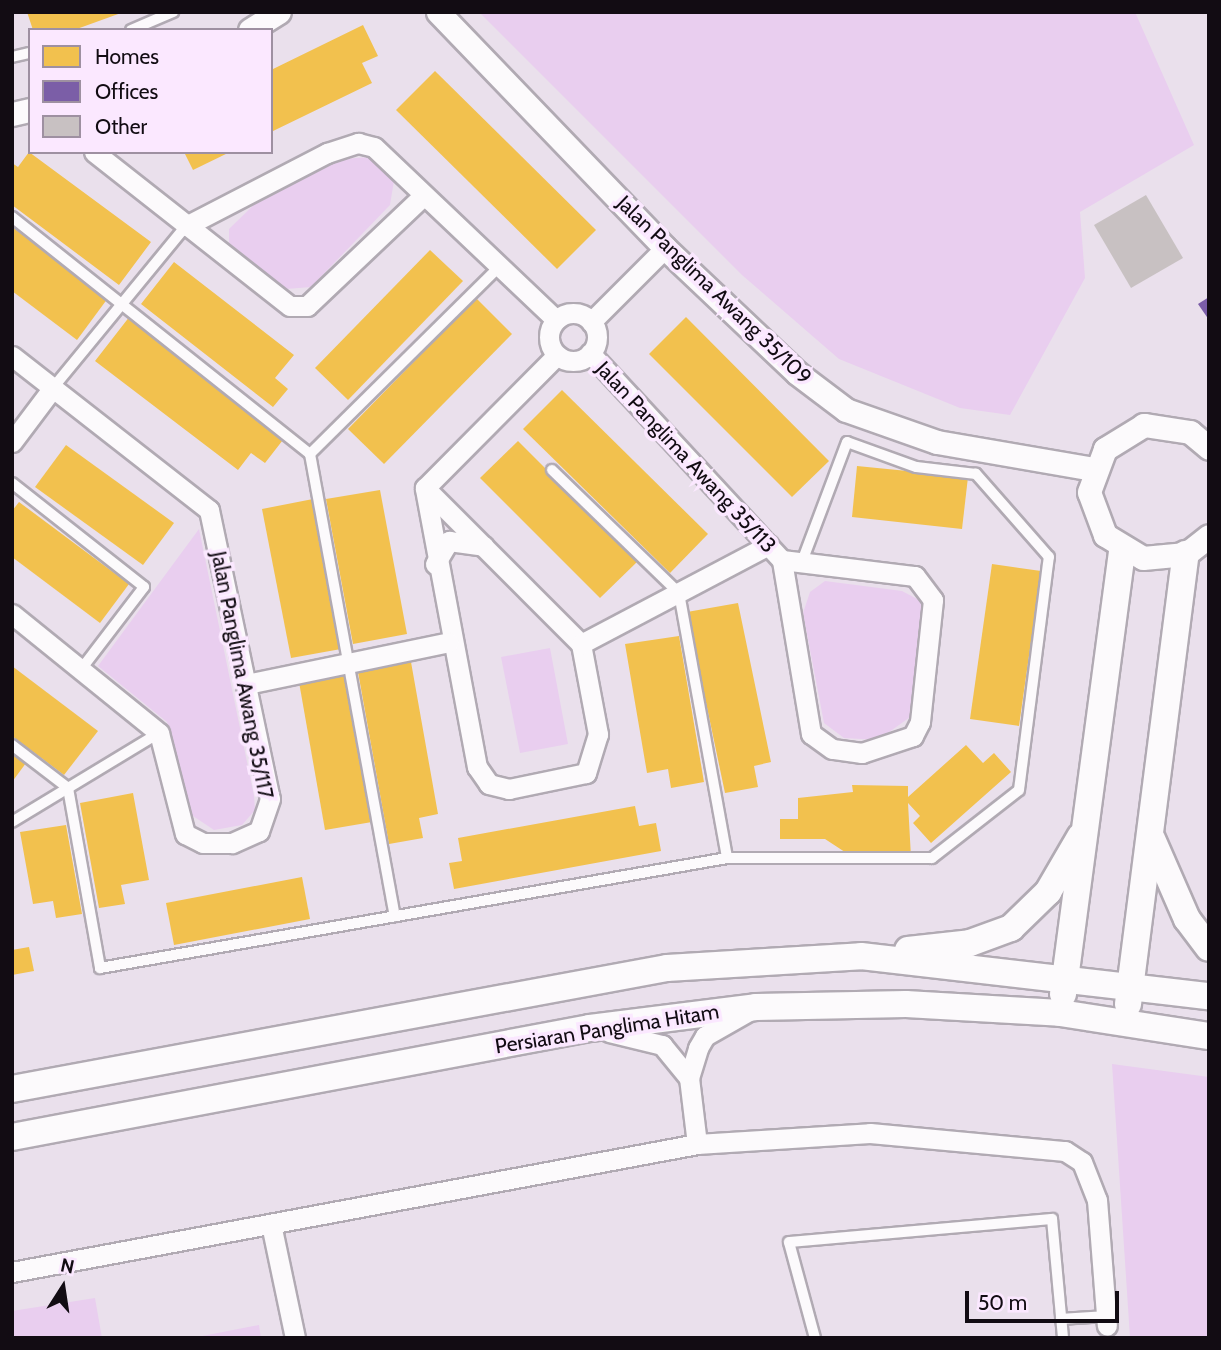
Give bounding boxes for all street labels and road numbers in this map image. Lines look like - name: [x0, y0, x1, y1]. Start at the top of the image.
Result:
- street label: Jalan Panglima Awang 35/109: [611, 190, 817, 390]
- street label: Jalan Panglima Awang 35/113: [591, 356, 781, 558]
- street label: Jalan Panglima Awang 35/117: [206, 549, 278, 801]
- street label: Persiaran Panglima Hitam: [493, 999, 721, 1059]

